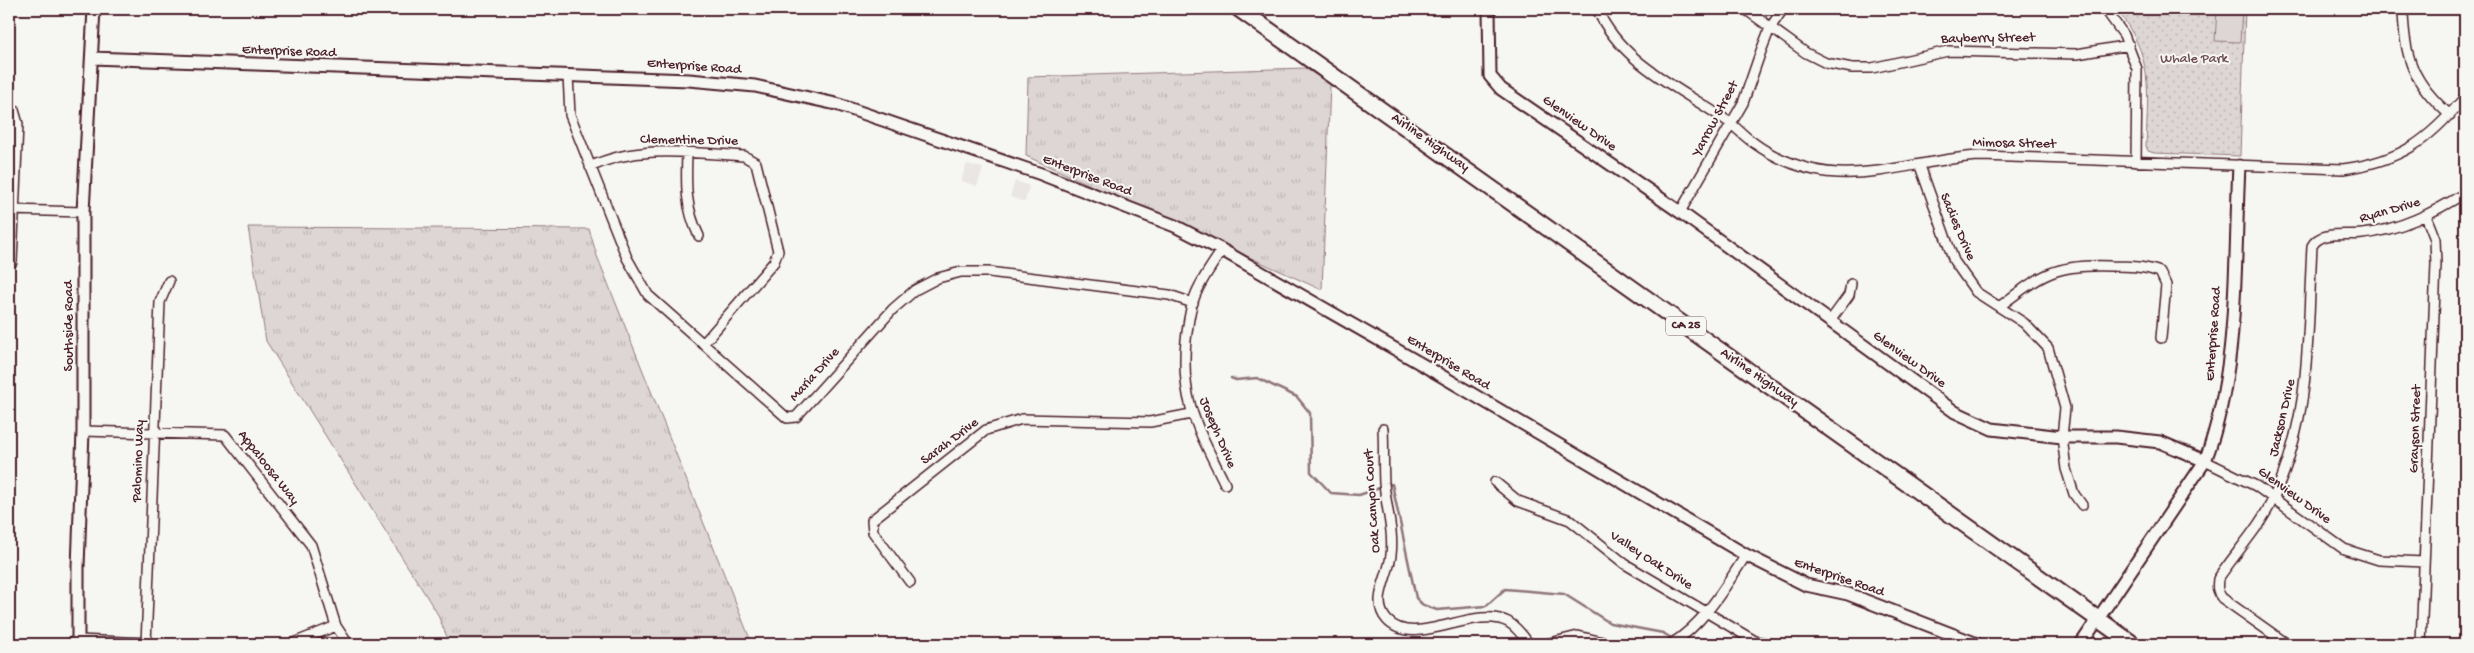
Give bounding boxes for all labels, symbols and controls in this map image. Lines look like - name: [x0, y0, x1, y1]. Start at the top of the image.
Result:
- street label: Bayberry Street: [1940, 30, 2036, 48]
- street label: Enterprise Road: [242, 42, 338, 62]
- park label: Whale Park: [2160, 51, 2230, 68]
- street label: Enterprise Road: [646, 55, 743, 79]
- street label: Yarrow Street: [1688, 77, 1744, 161]
- street label: Glenview Drive: [1539, 92, 1620, 156]
- street label: Airline Highway: [1388, 110, 1472, 176]
- street label: Clementine Drive: [640, 132, 739, 150]
- street label: Mimosa Street: [1972, 135, 2057, 153]
- street label: Enterprise Road: [1040, 151, 1136, 201]
- street label: Sadies Drive: [1935, 191, 1979, 264]
- street label: Ryan Drive: [2358, 194, 2423, 228]
- street label: Southside Road: [61, 279, 78, 372]
- street label: Enterprise Road: [2202, 285, 2226, 382]
- road number: CA 25: [1666, 316, 1706, 336]
- street label: Glenview Drive: [1869, 328, 1950, 393]
- street label: Enterprise Road: [1403, 331, 1494, 396]
- street label: Maria Drive: [786, 344, 844, 406]
- street label: Airline Highway: [1717, 345, 1801, 411]
- street label: Jackson Drive: [2266, 377, 2300, 458]
- street label: Grayson Street: [2406, 383, 2426, 473]
- street label: Joseph Drive: [1194, 395, 1240, 472]
- street label: Sarah Drive: [918, 414, 983, 469]
- street label: Palomino Way: [129, 419, 149, 504]
- street label: Appaloosa Way: [234, 427, 303, 509]
- street label: Oak Canyon Court: [1361, 447, 1385, 553]
- street label: Glenview Drive: [2254, 464, 2335, 529]
- street label: Valley Oak Drive: [1606, 527, 1696, 595]
- street label: Enterprise Road: [1792, 555, 1888, 602]

